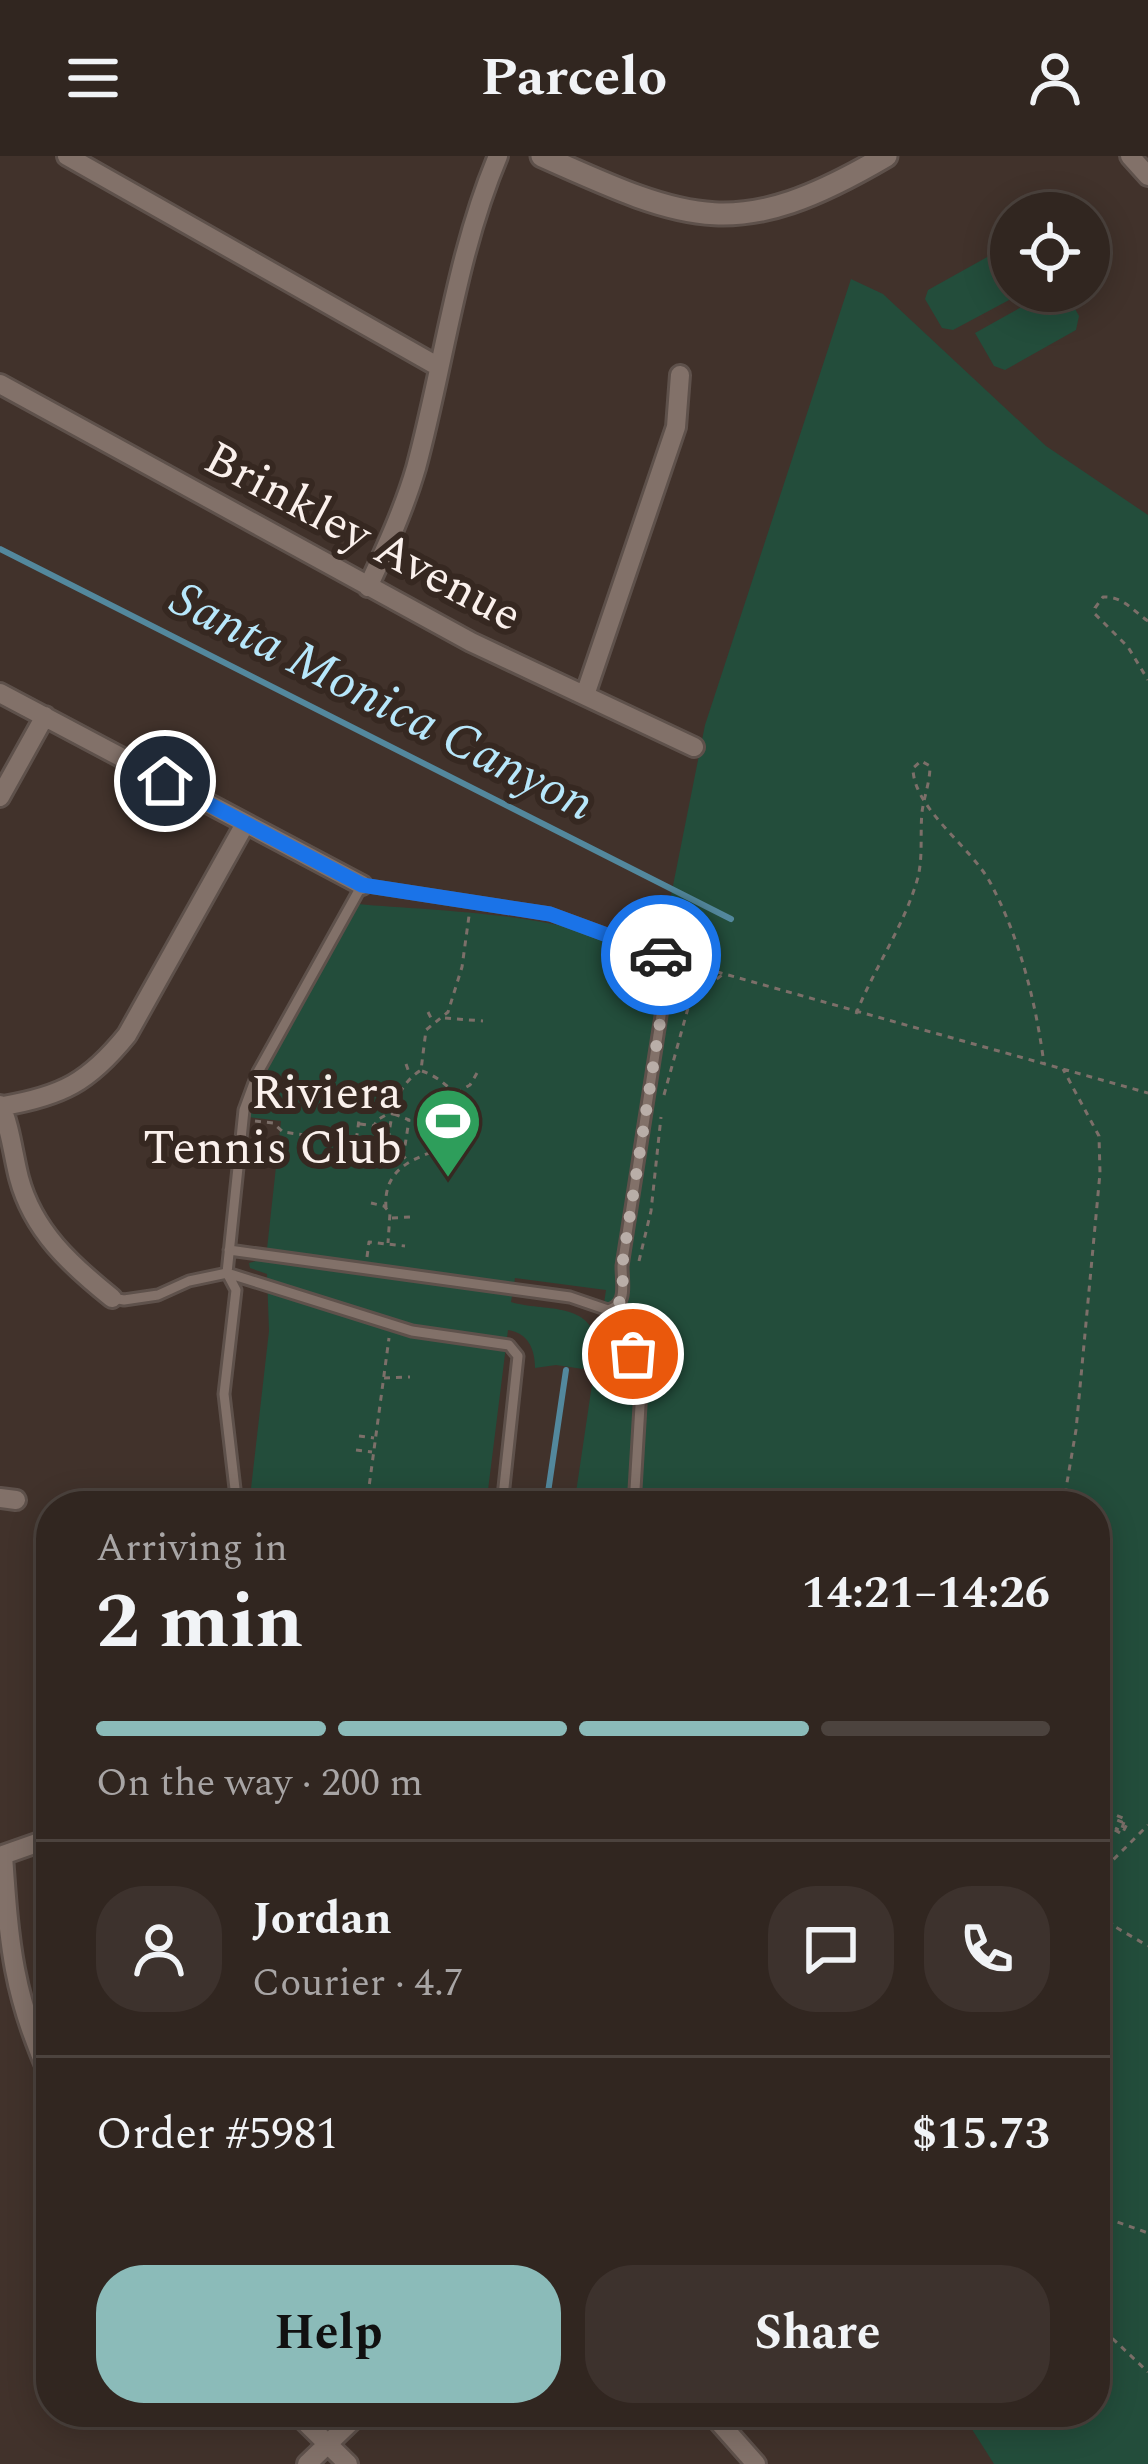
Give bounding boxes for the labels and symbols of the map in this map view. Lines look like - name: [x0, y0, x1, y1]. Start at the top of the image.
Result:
- street label: Brinkley Avenue: [191, 422, 535, 652]
- water label: Santa Monica Canyon: [156, 561, 608, 843]
- pin: [114, 730, 216, 832]
- courier: [601, 895, 721, 1015]
- place label: Riviera Tennis Club: [143, 1057, 402, 1185]
- sports icon: Riviera Tennis Club: [413, 1086, 483, 1180]
- pin: [582, 1303, 684, 1405]

